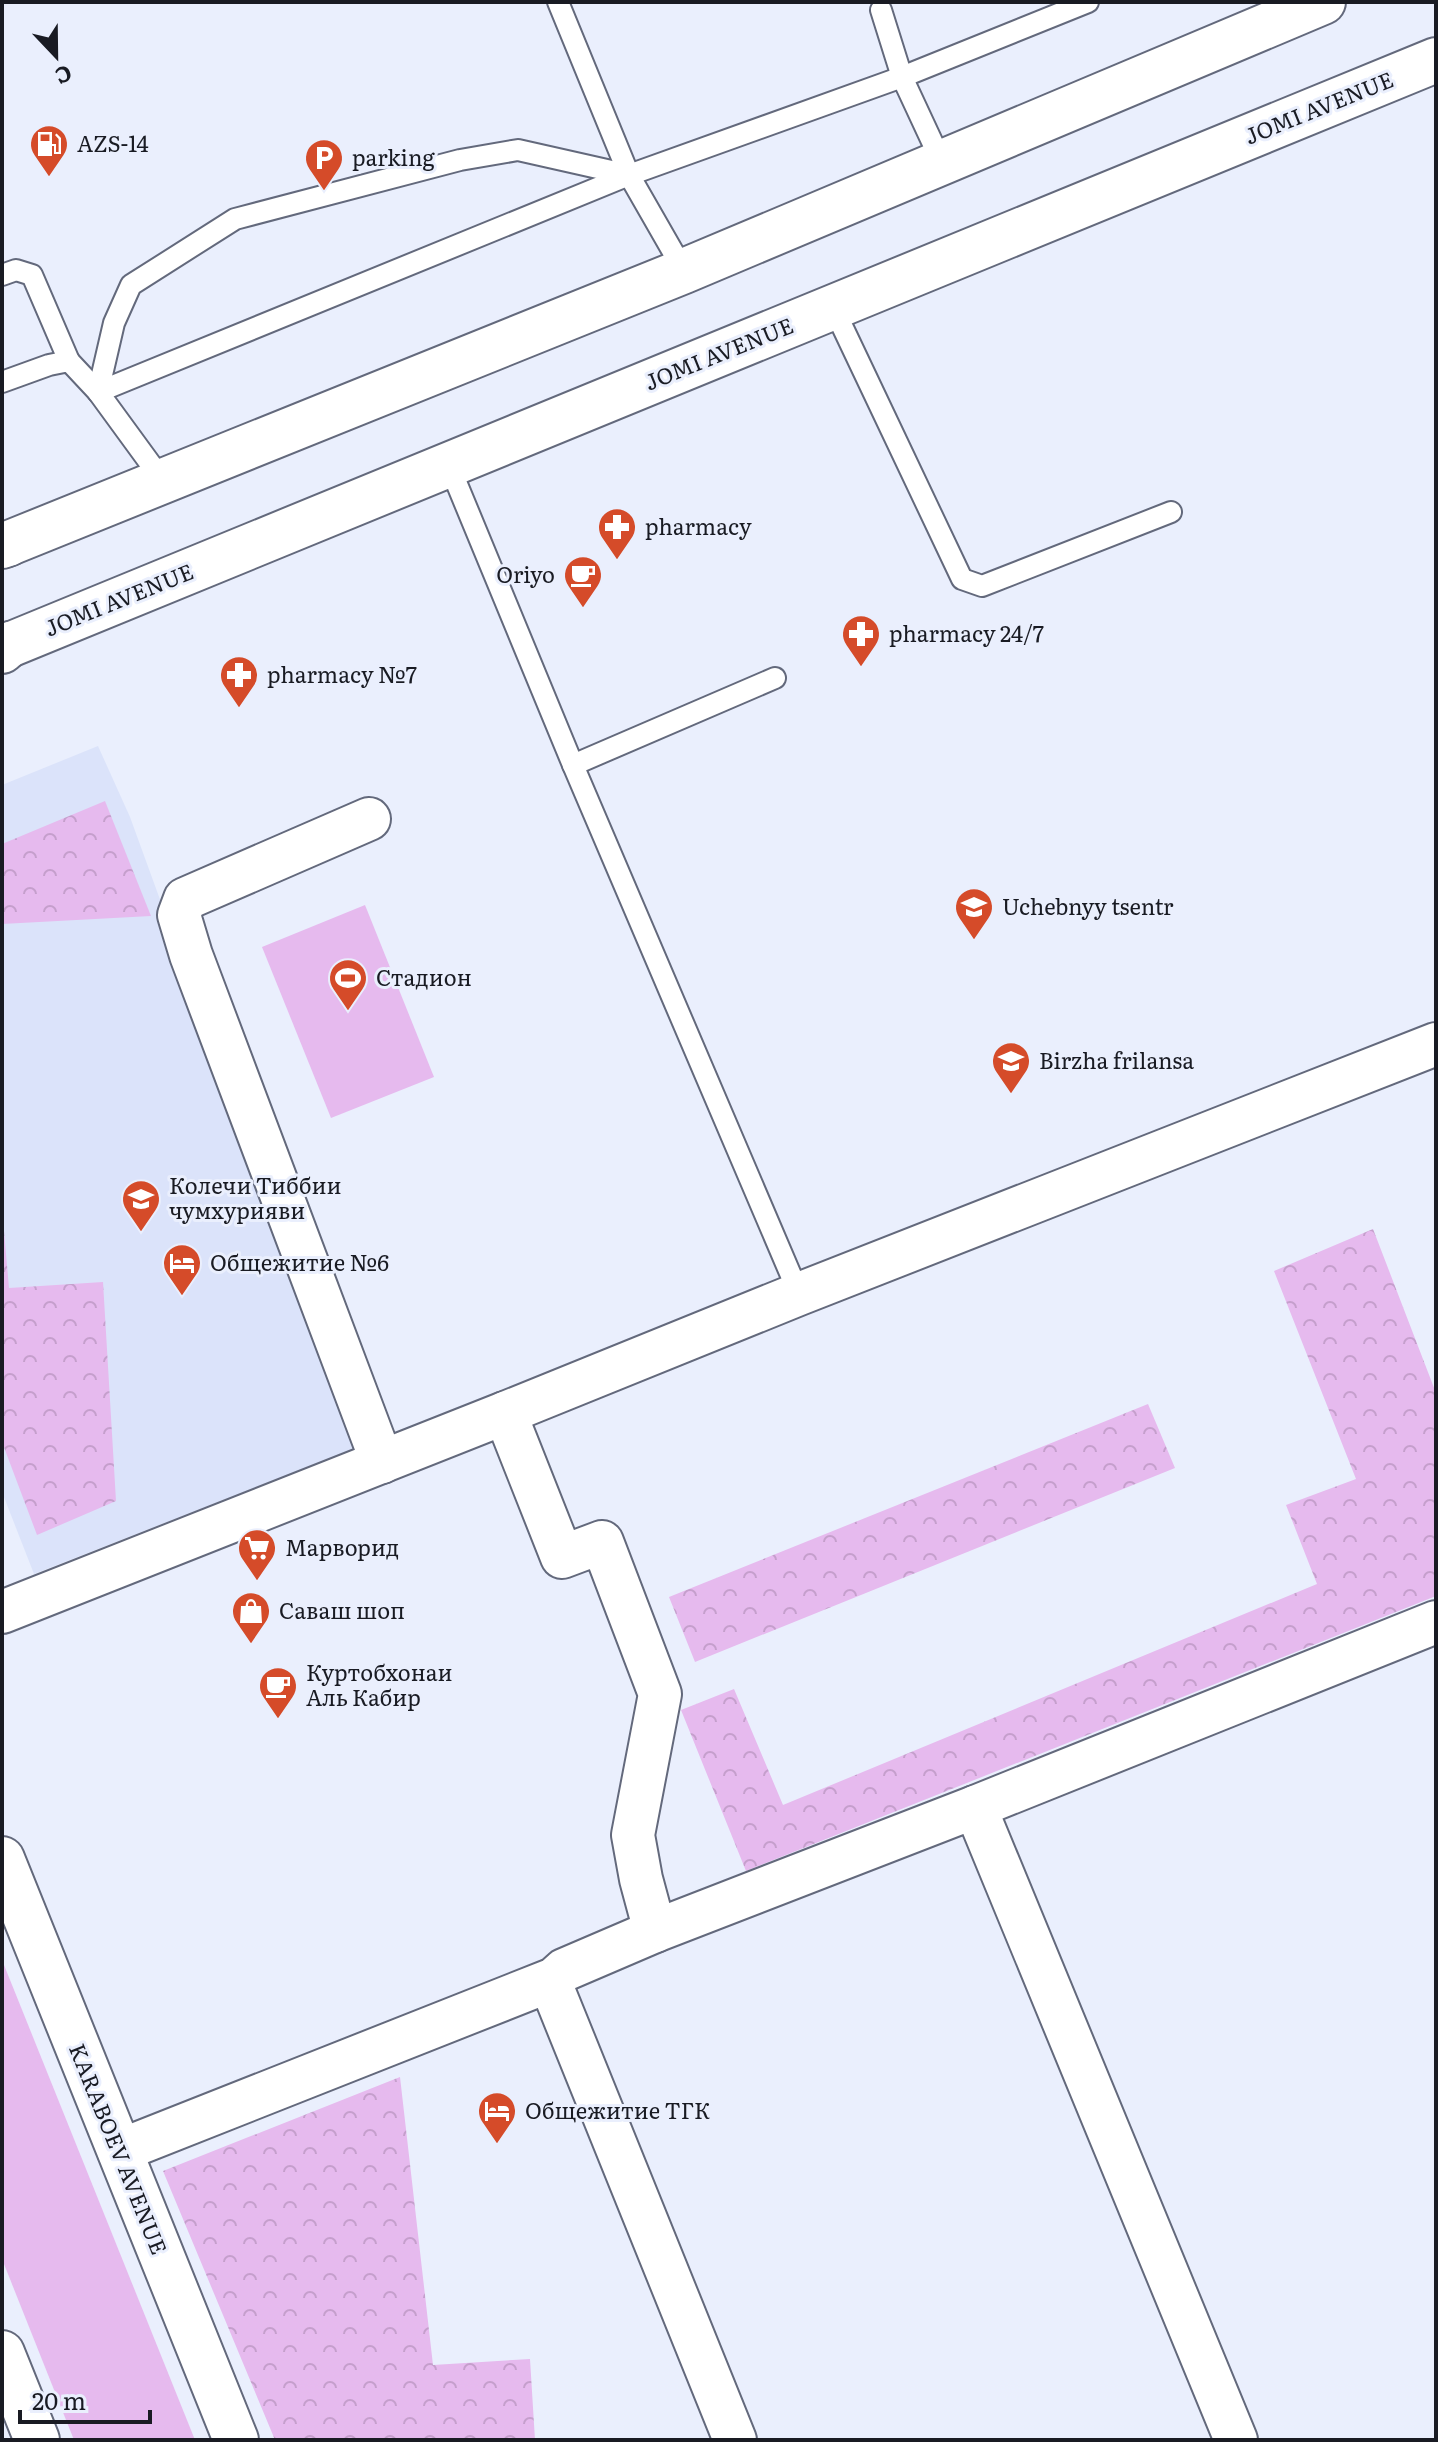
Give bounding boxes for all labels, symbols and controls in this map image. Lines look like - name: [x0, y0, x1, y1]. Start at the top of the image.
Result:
- north arrow: [16, 16, 96, 96]
- text: С: [51, 58, 77, 94]
- street label: JOMI AVENUE: [1239, 62, 1398, 152]
- fuel station icon: AZS-14: [28, 123, 70, 178]
- place label: AZS-14: [77, 126, 149, 159]
- parking icon: parking: [303, 137, 345, 192]
- place label: parking: [352, 140, 435, 173]
- street label: JOMI AVENUE: [639, 308, 798, 398]
- pharmacy icon: pharmacy: [596, 506, 638, 561]
- place label: pharmacy: [645, 509, 752, 542]
- street label: JOMI AVENUE: [39, 554, 198, 644]
- cafe icon: Oriyo: [562, 554, 604, 609]
- place label: Oriyo: [496, 557, 555, 590]
- pharmacy icon: pharmacy 24/7: [840, 613, 882, 668]
- place label: pharmacy 24/7: [889, 616, 1044, 649]
- pharmacy icon: pharmacy №7: [218, 654, 260, 709]
- place label: pharmacy №7: [267, 657, 417, 690]
- school or university icon: Uchebnyy tsentr: [953, 886, 995, 941]
- place label: Uchebnyy tsentr: [1002, 889, 1174, 922]
- sports icon: Стадион: [327, 957, 369, 1012]
- place label: Стадион: [376, 960, 472, 993]
- school or university icon: Birzha frilansa: [990, 1040, 1032, 1095]
- place label: Birzha frilansa: [1039, 1043, 1194, 1076]
- place label: Колечи Тиббии чумхурияви: [169, 1168, 341, 1226]
- school or university icon: Колечи Тиббии чумхурияви: [120, 1178, 162, 1233]
- hotel icon: Общежитие №6: [161, 1242, 203, 1297]
- place label: Общежитие №6: [210, 1245, 389, 1278]
- supermarket icon: Марворид: [236, 1527, 278, 1582]
- place label: Марворид: [285, 1530, 399, 1563]
- shop icon: Саваш шоп: [230, 1590, 272, 1645]
- place label: Саваш шоп: [279, 1593, 405, 1626]
- place label: Куртобхонаи Аль Кабир: [306, 1655, 453, 1713]
- cafe icon: Куртобхонаи Аль Кабир: [257, 1665, 299, 1720]
- street label: KARABOEV AVENUE: [62, 2038, 177, 2259]
- hotel icon: Общежитие ТГК: [476, 2090, 518, 2145]
- place label: Общежитие ТГК: [525, 2093, 710, 2126]
- scale bar: [20, 2374, 150, 2424]
- text: 20 m: [32, 2382, 86, 2417]

